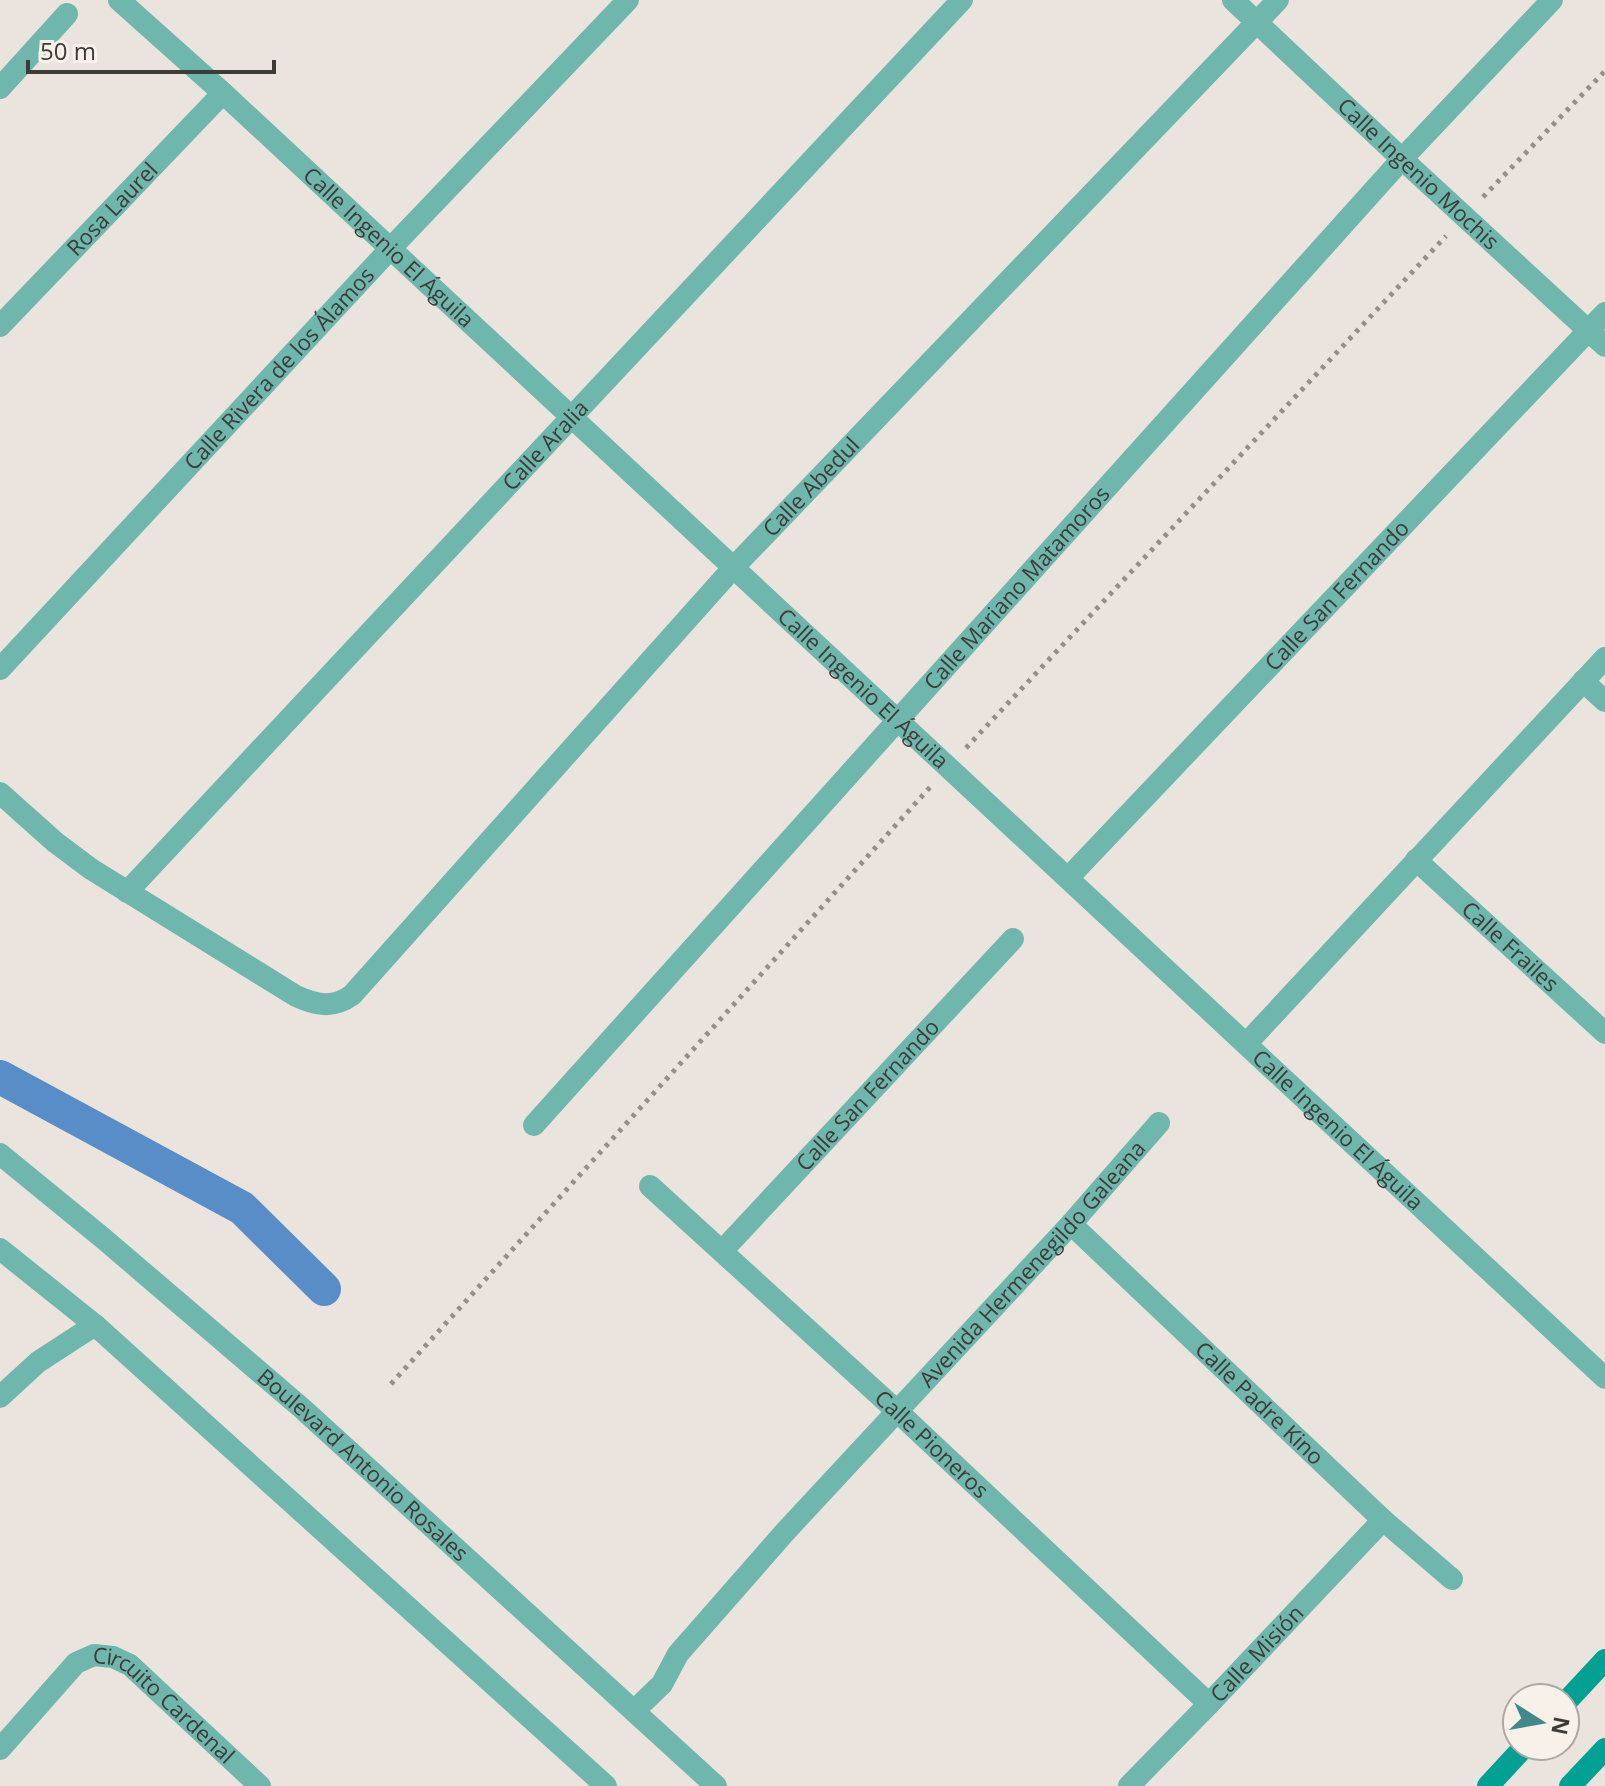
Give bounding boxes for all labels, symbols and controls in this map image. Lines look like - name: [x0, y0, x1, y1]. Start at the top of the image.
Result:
- scale bar: [28, 24, 274, 74]
- text: 50 m: [40, 34, 96, 67]
- street label: Calle Ingenio Mochis: [1332, 90, 1506, 255]
- street label: Rosa Laurel: [59, 155, 163, 262]
- street label: Calle Ingenio El Águila: [297, 159, 482, 334]
- street label: Calle Rivera de los Álamos: [176, 260, 380, 476]
- street label: Calle Aralia: [495, 393, 594, 496]
- street label: Calle Abedul: [755, 430, 865, 542]
- street label: Calle Mariano Matamoros: [916, 479, 1116, 696]
- street label: Calle San Fernando: [1257, 513, 1415, 677]
- street label: Calle Ingenio El Águila: [772, 601, 956, 775]
- street label: Calle Frailes: [1456, 893, 1566, 998]
- street label: Calle San Fernando: [789, 1012, 945, 1177]
- street label: Calle Ingenio El Águila: [1247, 1042, 1431, 1216]
- street label: Avenida Hermenegildo Galeana: [911, 1133, 1151, 1393]
- street label: Calle Padre Kino: [1189, 1334, 1331, 1471]
- street label: Boulevard Antonio Rosales: [252, 1361, 476, 1567]
- street label: Calle Pioneros: [869, 1382, 996, 1504]
- street label: Calle Misión: [1203, 1598, 1309, 1708]
- street label: Circuito Cardenal: [92, 1639, 242, 1769]
- north arrow: [1501, 1682, 1581, 1762]
- text: N: [1545, 1714, 1578, 1738]

